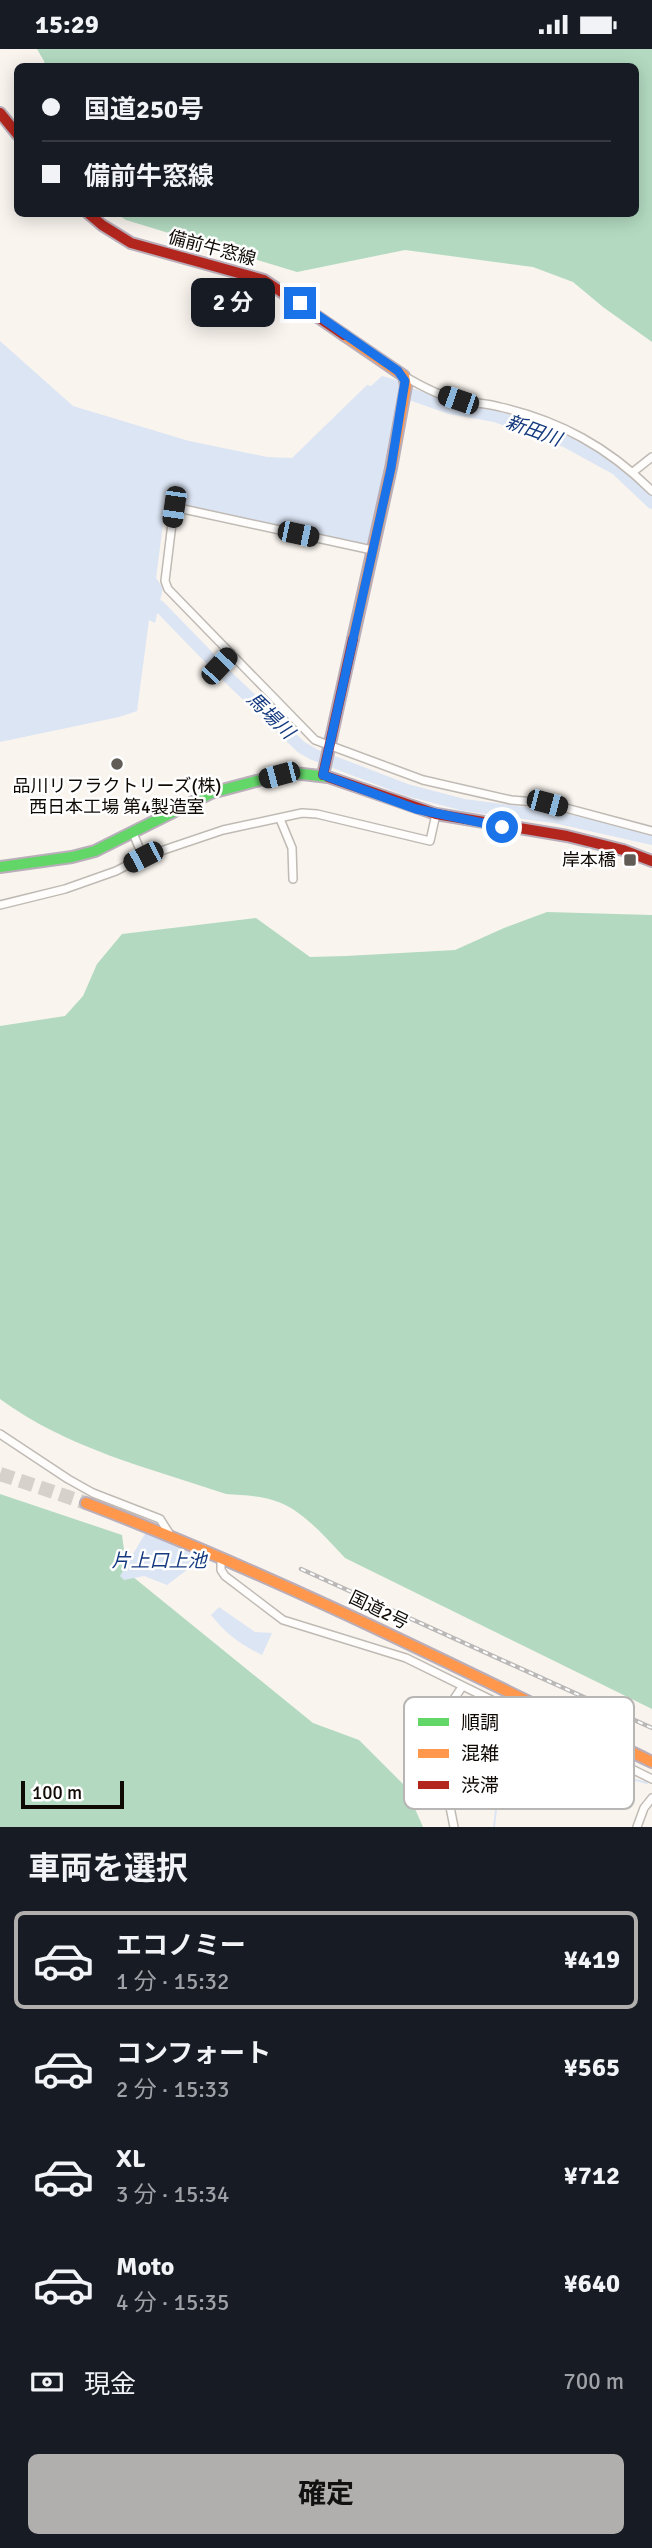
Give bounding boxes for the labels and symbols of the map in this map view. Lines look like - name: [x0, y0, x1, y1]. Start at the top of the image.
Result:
- street label: 備前牛窓線: [166, 226, 258, 270]
- callout: 2 分: [191, 279, 276, 327]
- route end: [284, 287, 316, 319]
- car: [435, 383, 482, 417]
- water label: 新田川: [503, 410, 566, 453]
- car: [161, 485, 188, 529]
- car: [276, 519, 321, 549]
- car: [197, 643, 242, 689]
- water label: 馬場川: [241, 687, 301, 746]
- marker: 品川リフラクトリーズ(株) 西日本工場 第4製造室: [109, 756, 125, 772]
- car: [256, 759, 303, 791]
- place label: 品川リフラクトリーズ(株) 西日本工場 第4製造室: [12, 775, 222, 818]
- car: [524, 787, 571, 819]
- route start: [486, 811, 518, 843]
- car: [120, 838, 167, 876]
- place label: 岸本橋: [562, 849, 616, 871]
- marker: 岸本橋: [622, 852, 638, 868]
- water label: 片上口上池: [111, 1549, 208, 1573]
- street label: 国道2号: [346, 1586, 412, 1634]
- legend: [404, 1697, 634, 1809]
- text: 順調: [461, 1711, 499, 1735]
- text: 混雑: [461, 1742, 499, 1766]
- text: 渋滞: [461, 1774, 499, 1798]
- scale bar: [21, 1778, 124, 1810]

